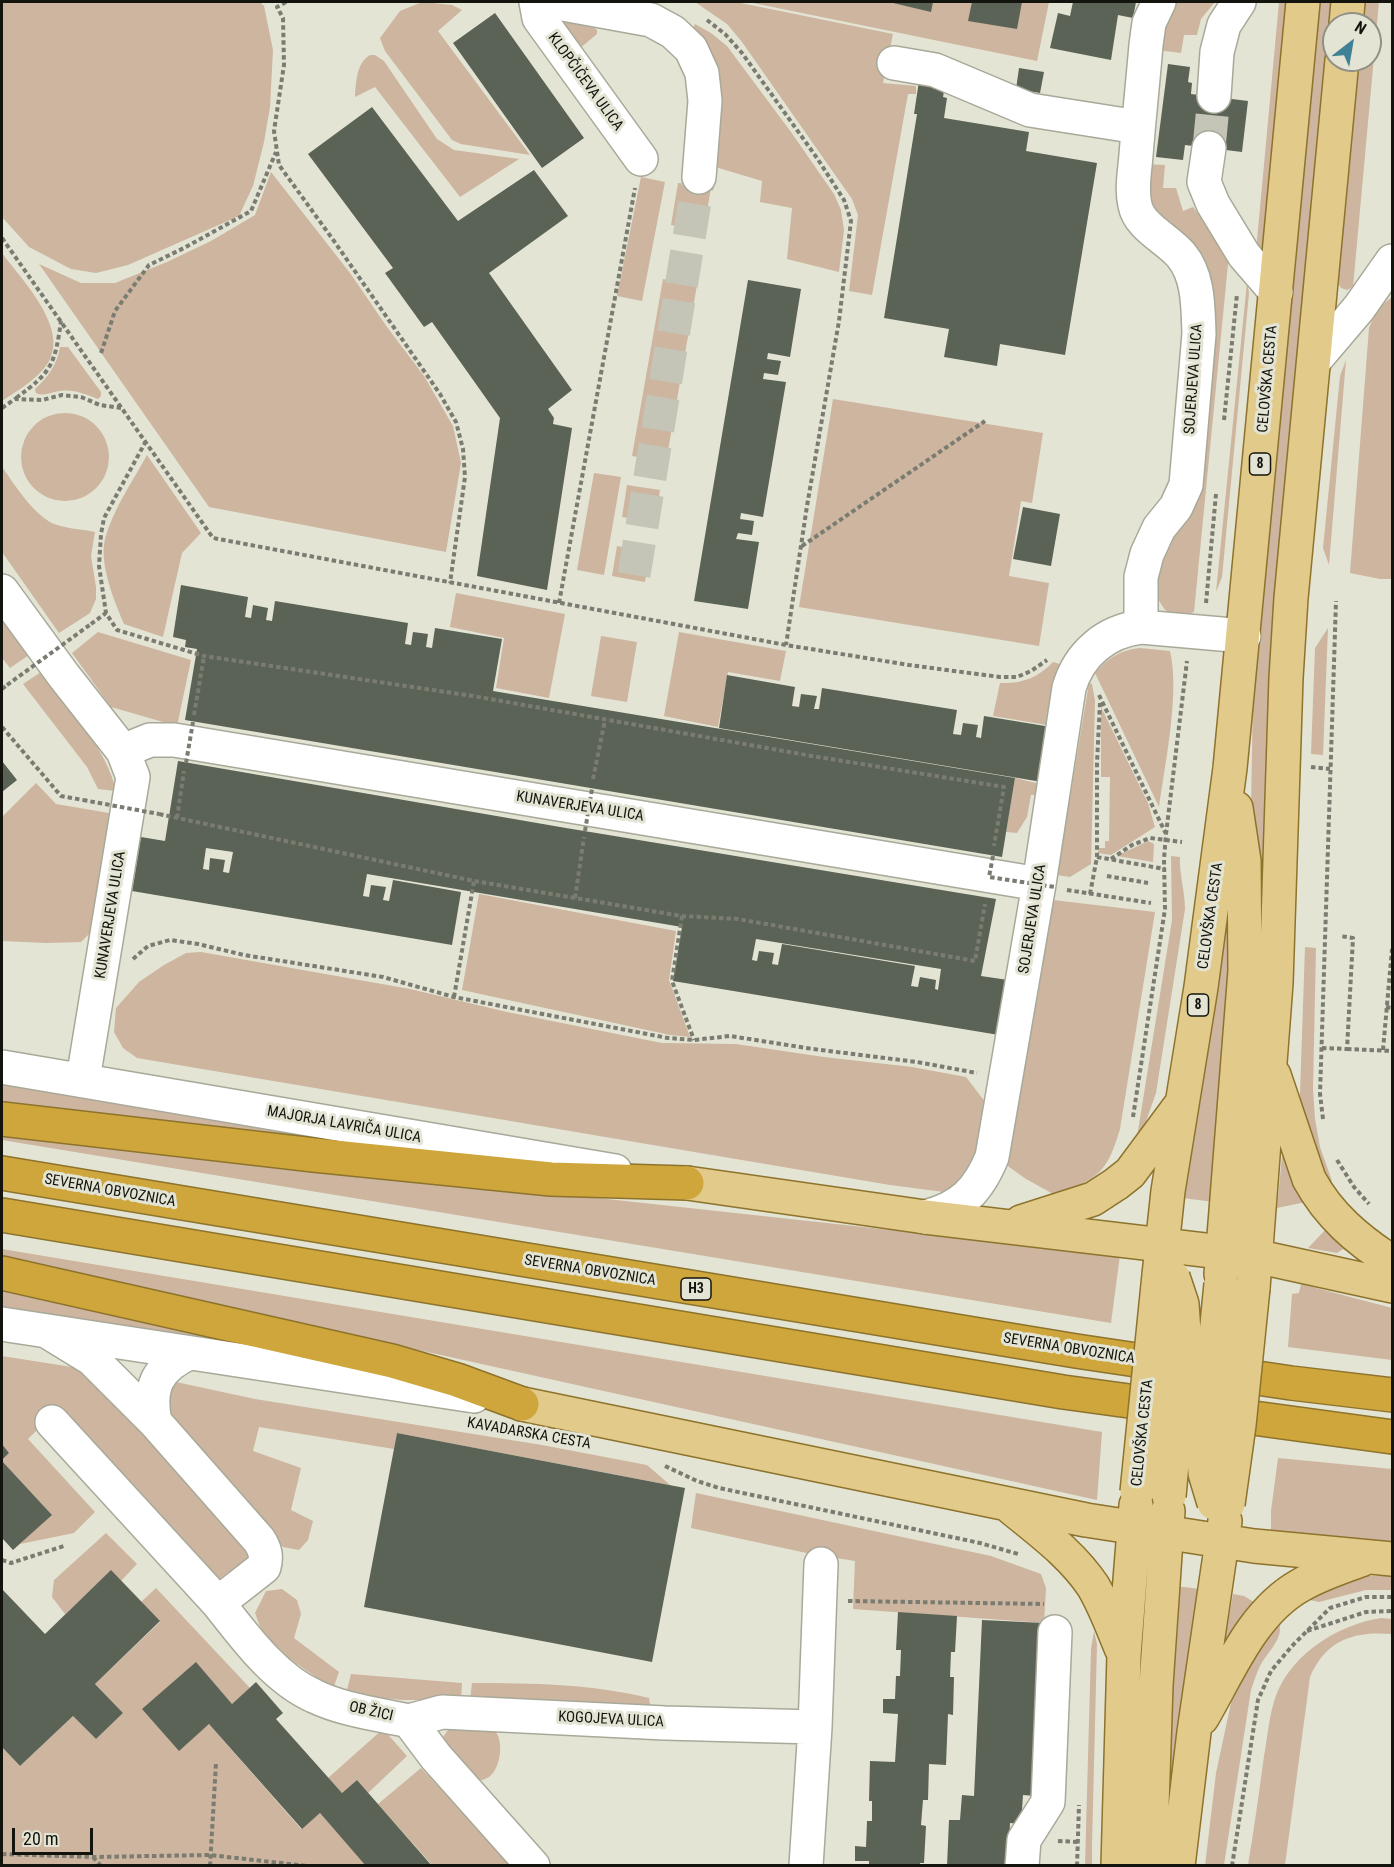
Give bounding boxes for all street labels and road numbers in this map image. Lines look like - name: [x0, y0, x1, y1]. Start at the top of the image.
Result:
- street label: KLOPČIČEVA ULICA: [543, 29, 627, 135]
- street label: SOJERJEVA ULICA: [1181, 323, 1207, 435]
- street label: CELOVŠKA CESTA: [1254, 325, 1282, 433]
- road number: 8: [1250, 453, 1270, 475]
- street label: KUNAVERJEVA ULICA: [515, 788, 645, 826]
- street label: KUNAVERJEVA ULICA: [92, 850, 130, 980]
- street label: CELOVŠKA CESTA: [1195, 861, 1227, 971]
- street label: SOJERJEVA ULICA: [1015, 863, 1051, 975]
- road number: 8: [1188, 994, 1208, 1016]
- street label: MAJORJA LAVRIČA ULICA: [266, 1103, 422, 1147]
- street label: SEVERNA OBVOZNICA: [43, 1171, 177, 1211]
- street label: SEVERNA OBVOZNICA: [523, 1252, 657, 1290]
- road number: H3: [681, 1278, 711, 1300]
- street label: SEVERNA OBVOZNICA: [1002, 1330, 1136, 1368]
- street label: CELOVŠKA CESTA: [1128, 1379, 1158, 1487]
- street label: KAVADARSKA CESTA: [466, 1414, 592, 1454]
- street label: OB ŽICI: [347, 1698, 395, 1726]
- street label: KOGOJEVA ULICA: [558, 1708, 664, 1732]

